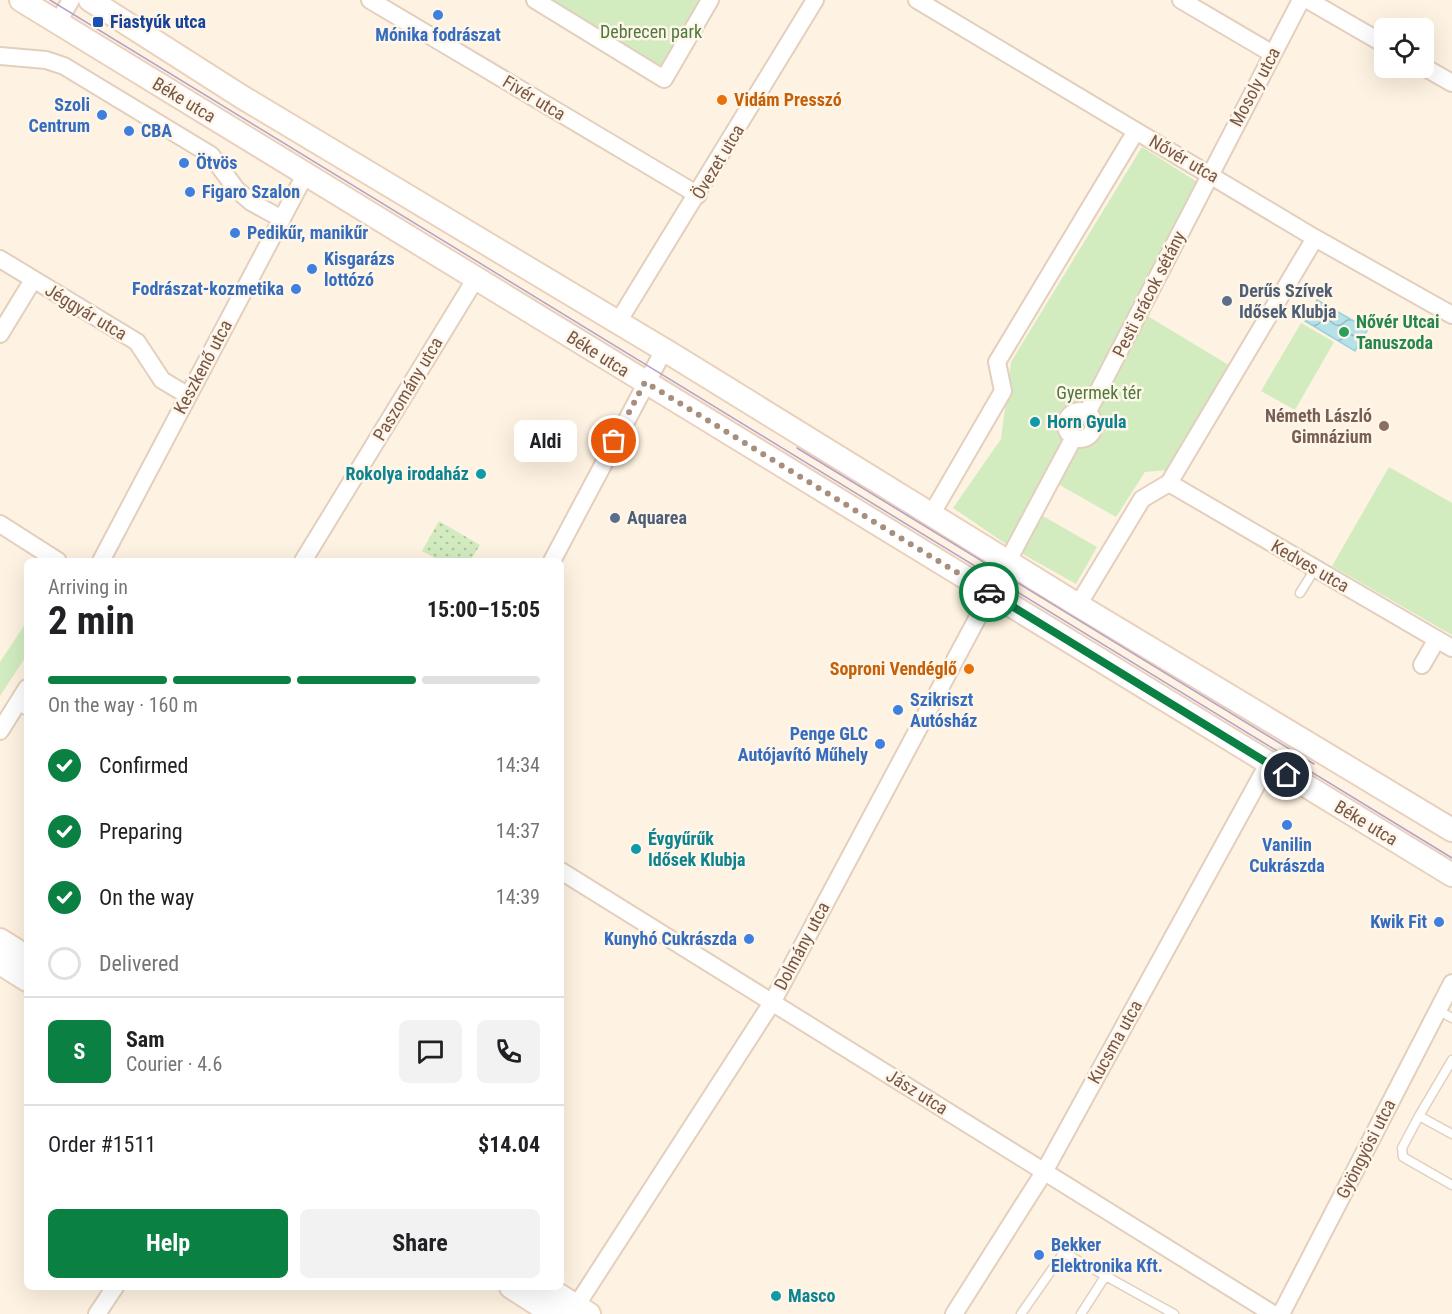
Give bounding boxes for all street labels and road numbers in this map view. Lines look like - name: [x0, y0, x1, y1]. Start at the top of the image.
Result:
- street label: Mosoly utca: [1225, 44, 1284, 130]
- street label: Fivér utca: [499, 71, 569, 124]
- street label: Béke utca: [149, 73, 220, 127]
- street label: Övezet utca: [687, 121, 748, 203]
- street label: Nővér utca: [1146, 130, 1223, 187]
- street label: Pesti srácok sétány: [1108, 227, 1190, 360]
- street label: Jéggyár utca: [42, 279, 131, 344]
- street label: Keszkenő utca: [169, 316, 236, 417]
- street label: Béke utca: [563, 326, 633, 381]
- street label: Paszomány utca: [368, 333, 447, 444]
- street label: Kedves utca: [1268, 535, 1353, 596]
- street label: Béke utca: [1331, 796, 1402, 850]
- street label: Dolmány utca: [770, 898, 834, 993]
- street label: Kucsma utca: [1083, 996, 1146, 1087]
- street label: Jász utca: [883, 1065, 952, 1119]
- street label: Gyöngyösi utca: [1332, 1096, 1400, 1202]

